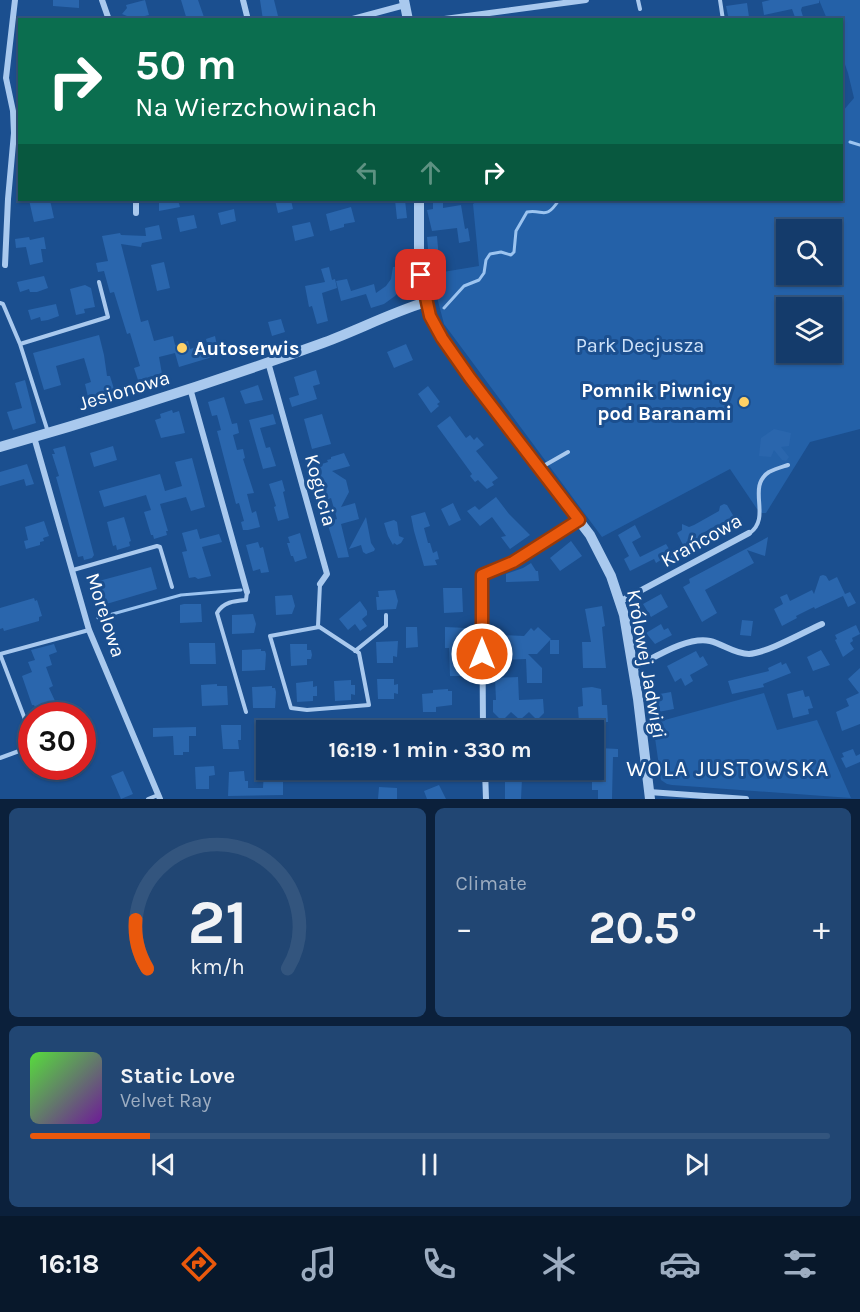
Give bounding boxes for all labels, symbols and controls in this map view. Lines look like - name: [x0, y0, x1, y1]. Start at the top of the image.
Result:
- text: 50 m: [135, 40, 237, 90]
- icon: right: [36, 42, 114, 120]
- text: Na Wierzchowinach: [135, 91, 377, 123]
- icon: left: [351, 156, 384, 189]
- icon: ahead: [414, 156, 447, 189]
- icon: right: [477, 156, 510, 189]
- map controls: [776, 219, 842, 363]
- button: search: [776, 219, 842, 285]
- pin: [395, 249, 446, 300]
- icon: arrive: [404, 258, 437, 291]
- button: layers: [776, 297, 842, 363]
- park label: Park Decjusza: [576, 334, 704, 357]
- place label: Autoserwis: [194, 337, 300, 360]
- marker: Autoserwis: [175, 341, 189, 355]
- street label: Jesionowa: [76, 366, 173, 415]
- place label: Pomnik Piwnicy pod Baranami: [581, 379, 732, 425]
- marker: Pomnik Piwnicy pod Baranami: [737, 395, 751, 409]
- street label: Kogucia: [300, 452, 341, 529]
- street label: Krańcowa: [657, 509, 746, 572]
- street label: Morelowa: [81, 570, 130, 660]
- street label: Królowej Jadwigi: [622, 588, 671, 741]
- position arrow: [450, 622, 514, 686]
- speed limit sign: 30: [18, 702, 96, 780]
- text: 16:19 · 1 min · 330 m: [328, 737, 532, 763]
- district label: WOLA JUSTOWSKA: [626, 756, 830, 782]
- text: Climate: [456, 872, 527, 895]
- text: 21: [187, 886, 247, 959]
- text: 20.5°: [588, 902, 697, 954]
- text: −: [456, 909, 473, 947]
- text: +: [813, 909, 830, 947]
- text: km/h: [190, 955, 244, 980]
- text: Static Love: [120, 1063, 235, 1089]
- text: Velvet Ray: [120, 1089, 212, 1112]
- icon: previous: [147, 1148, 180, 1181]
- icon: pause: [413, 1148, 446, 1181]
- icon: next: [680, 1148, 713, 1181]
- icon: directions: [178, 1243, 220, 1285]
- icon: music: [298, 1243, 340, 1285]
- icon: phone: [418, 1243, 460, 1285]
- icon: climate: [538, 1243, 580, 1285]
- icon: car: [659, 1243, 701, 1285]
- icon: filters: [779, 1243, 821, 1285]
- text: 16:18: [39, 1248, 99, 1280]

